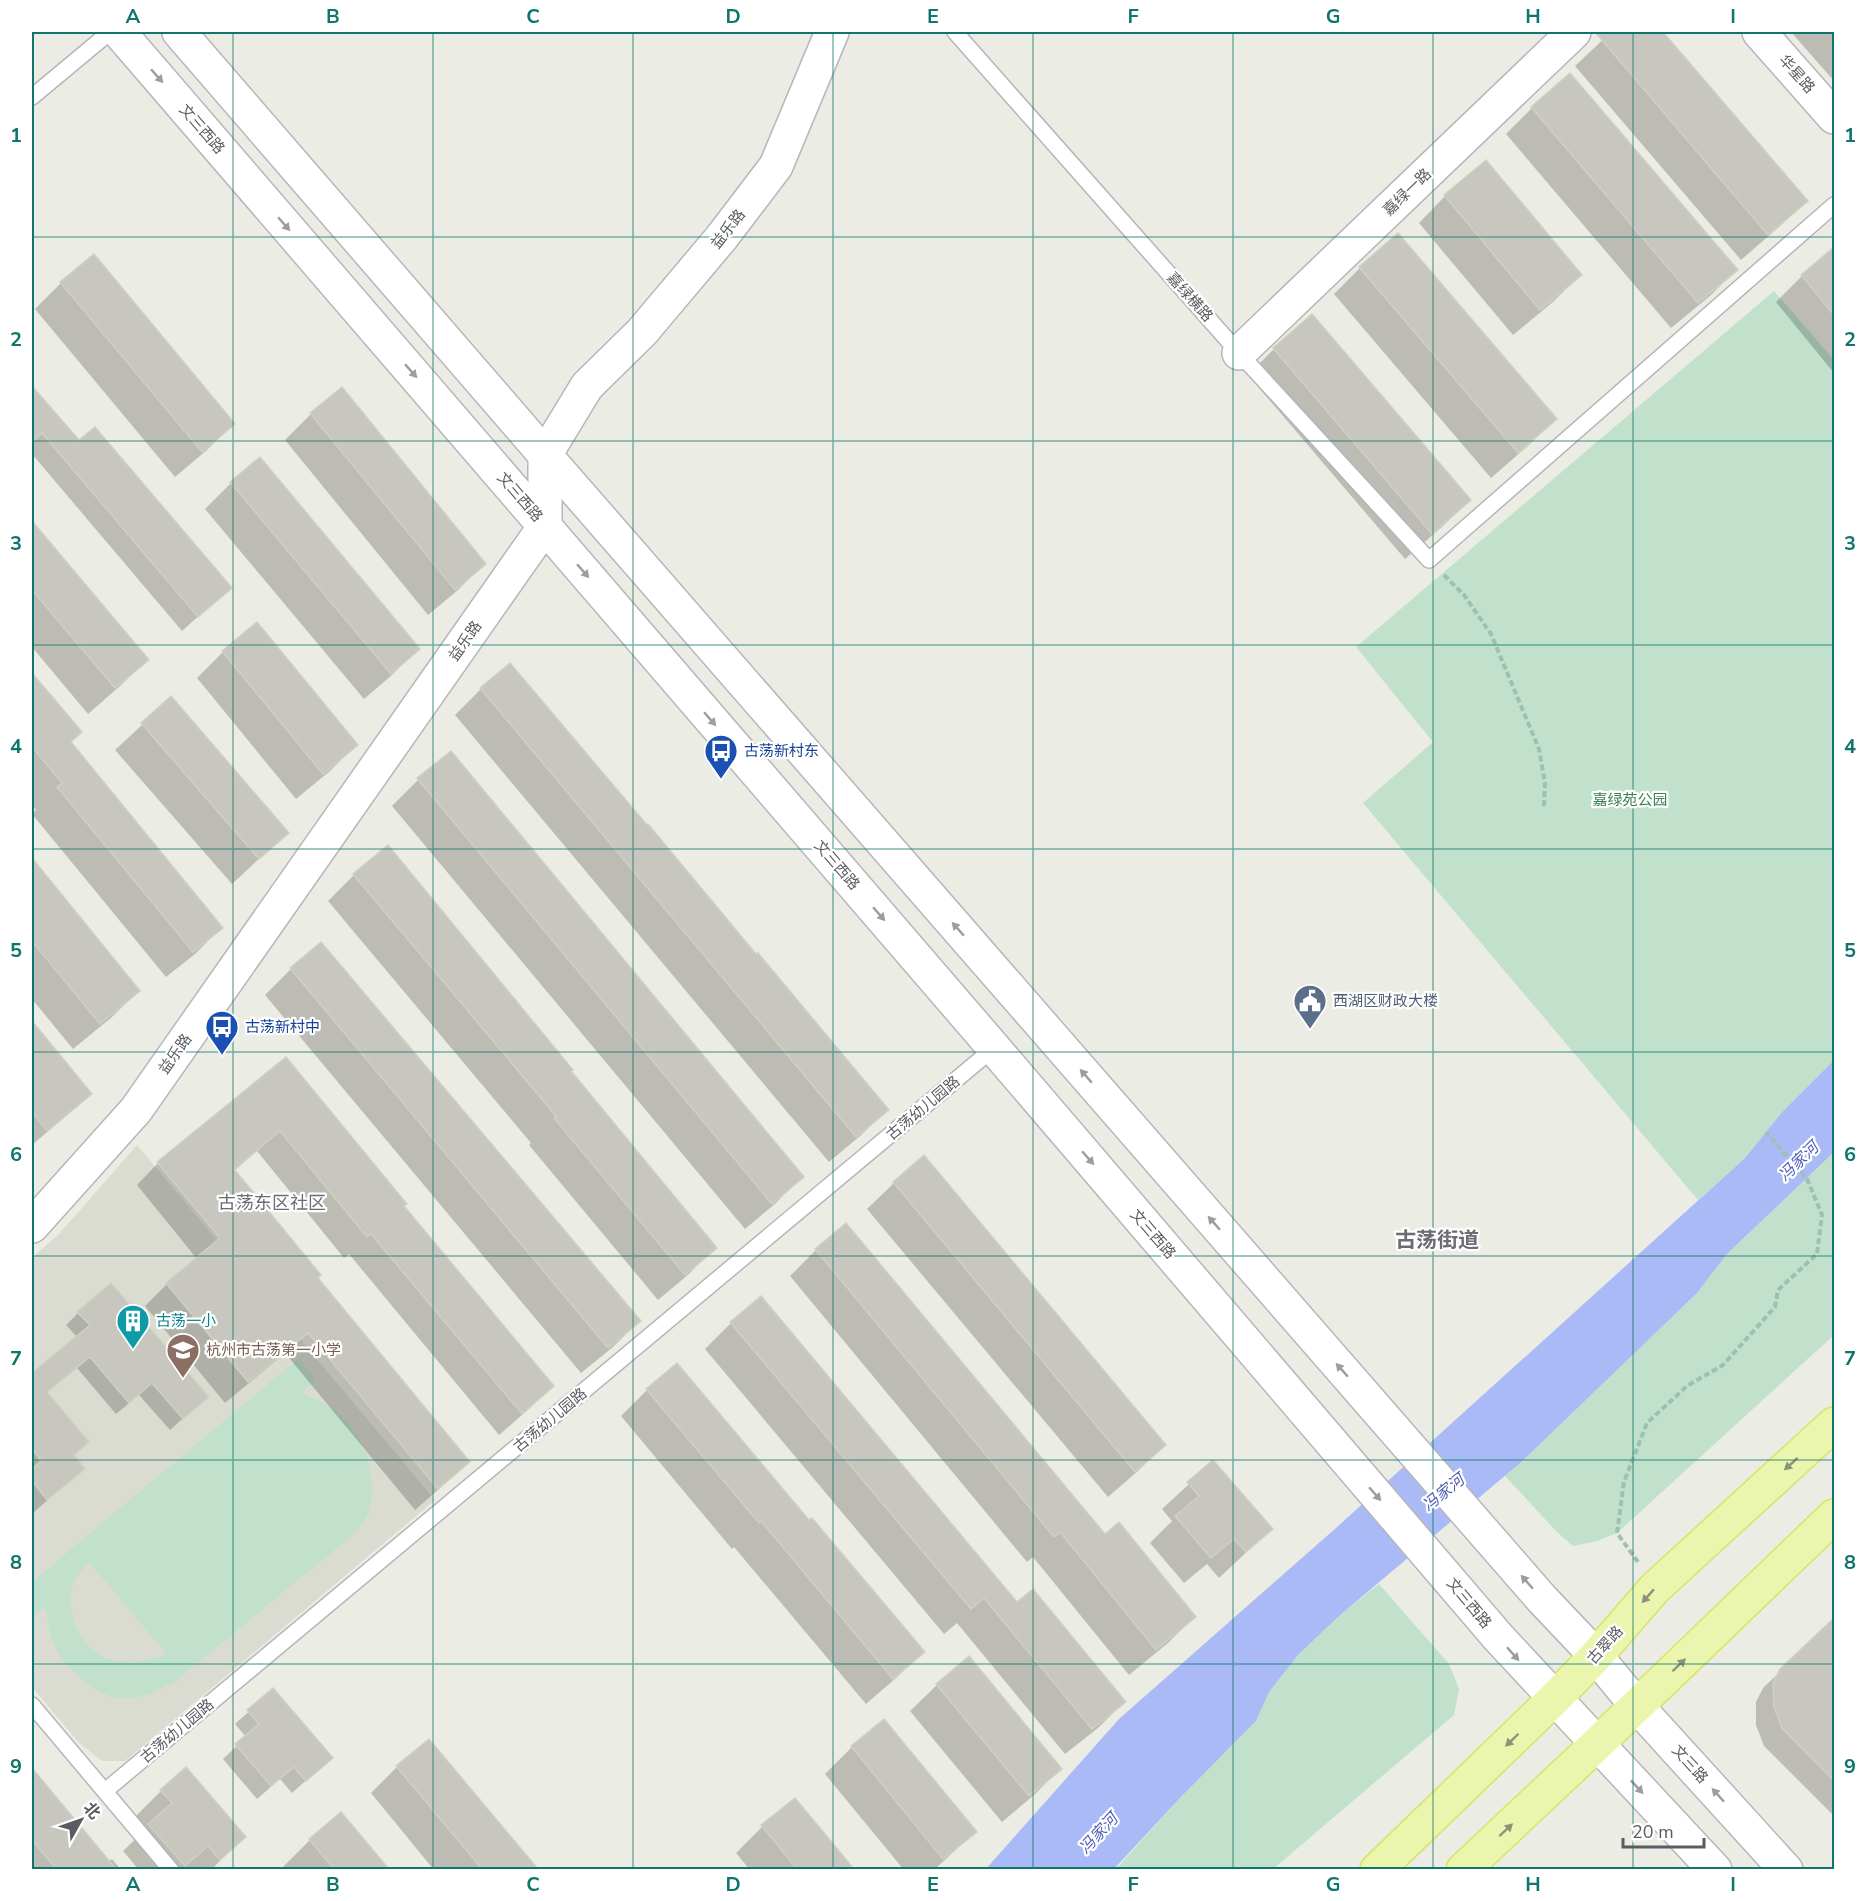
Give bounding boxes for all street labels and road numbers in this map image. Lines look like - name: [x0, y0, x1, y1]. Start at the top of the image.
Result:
- street label: 华星路: [1775, 51, 1819, 97]
- street label: 文三西路: [175, 100, 229, 158]
- street label: 嘉绿一路: [1378, 164, 1436, 220]
- street label: 益乐路: [706, 205, 750, 253]
- street label: 嘉绿横路: [1162, 268, 1218, 326]
- street label: 文三西路: [493, 468, 547, 526]
- street label: 益乐路: [444, 617, 486, 665]
- street label: 文三西路: [810, 836, 864, 894]
- street label: 益乐路: [154, 1030, 196, 1078]
- street label: 古荡幼儿园路: [882, 1071, 964, 1145]
- street label: 文三西路: [1126, 1205, 1180, 1263]
- street label: 古荡幼儿园路: [509, 1383, 591, 1457]
- street label: 文三西路: [1442, 1574, 1496, 1632]
- street label: 古翠路: [1583, 1622, 1627, 1668]
- street label: 古荡幼儿园路: [136, 1694, 218, 1768]
- street label: 文三路: [1668, 1741, 1712, 1787]

